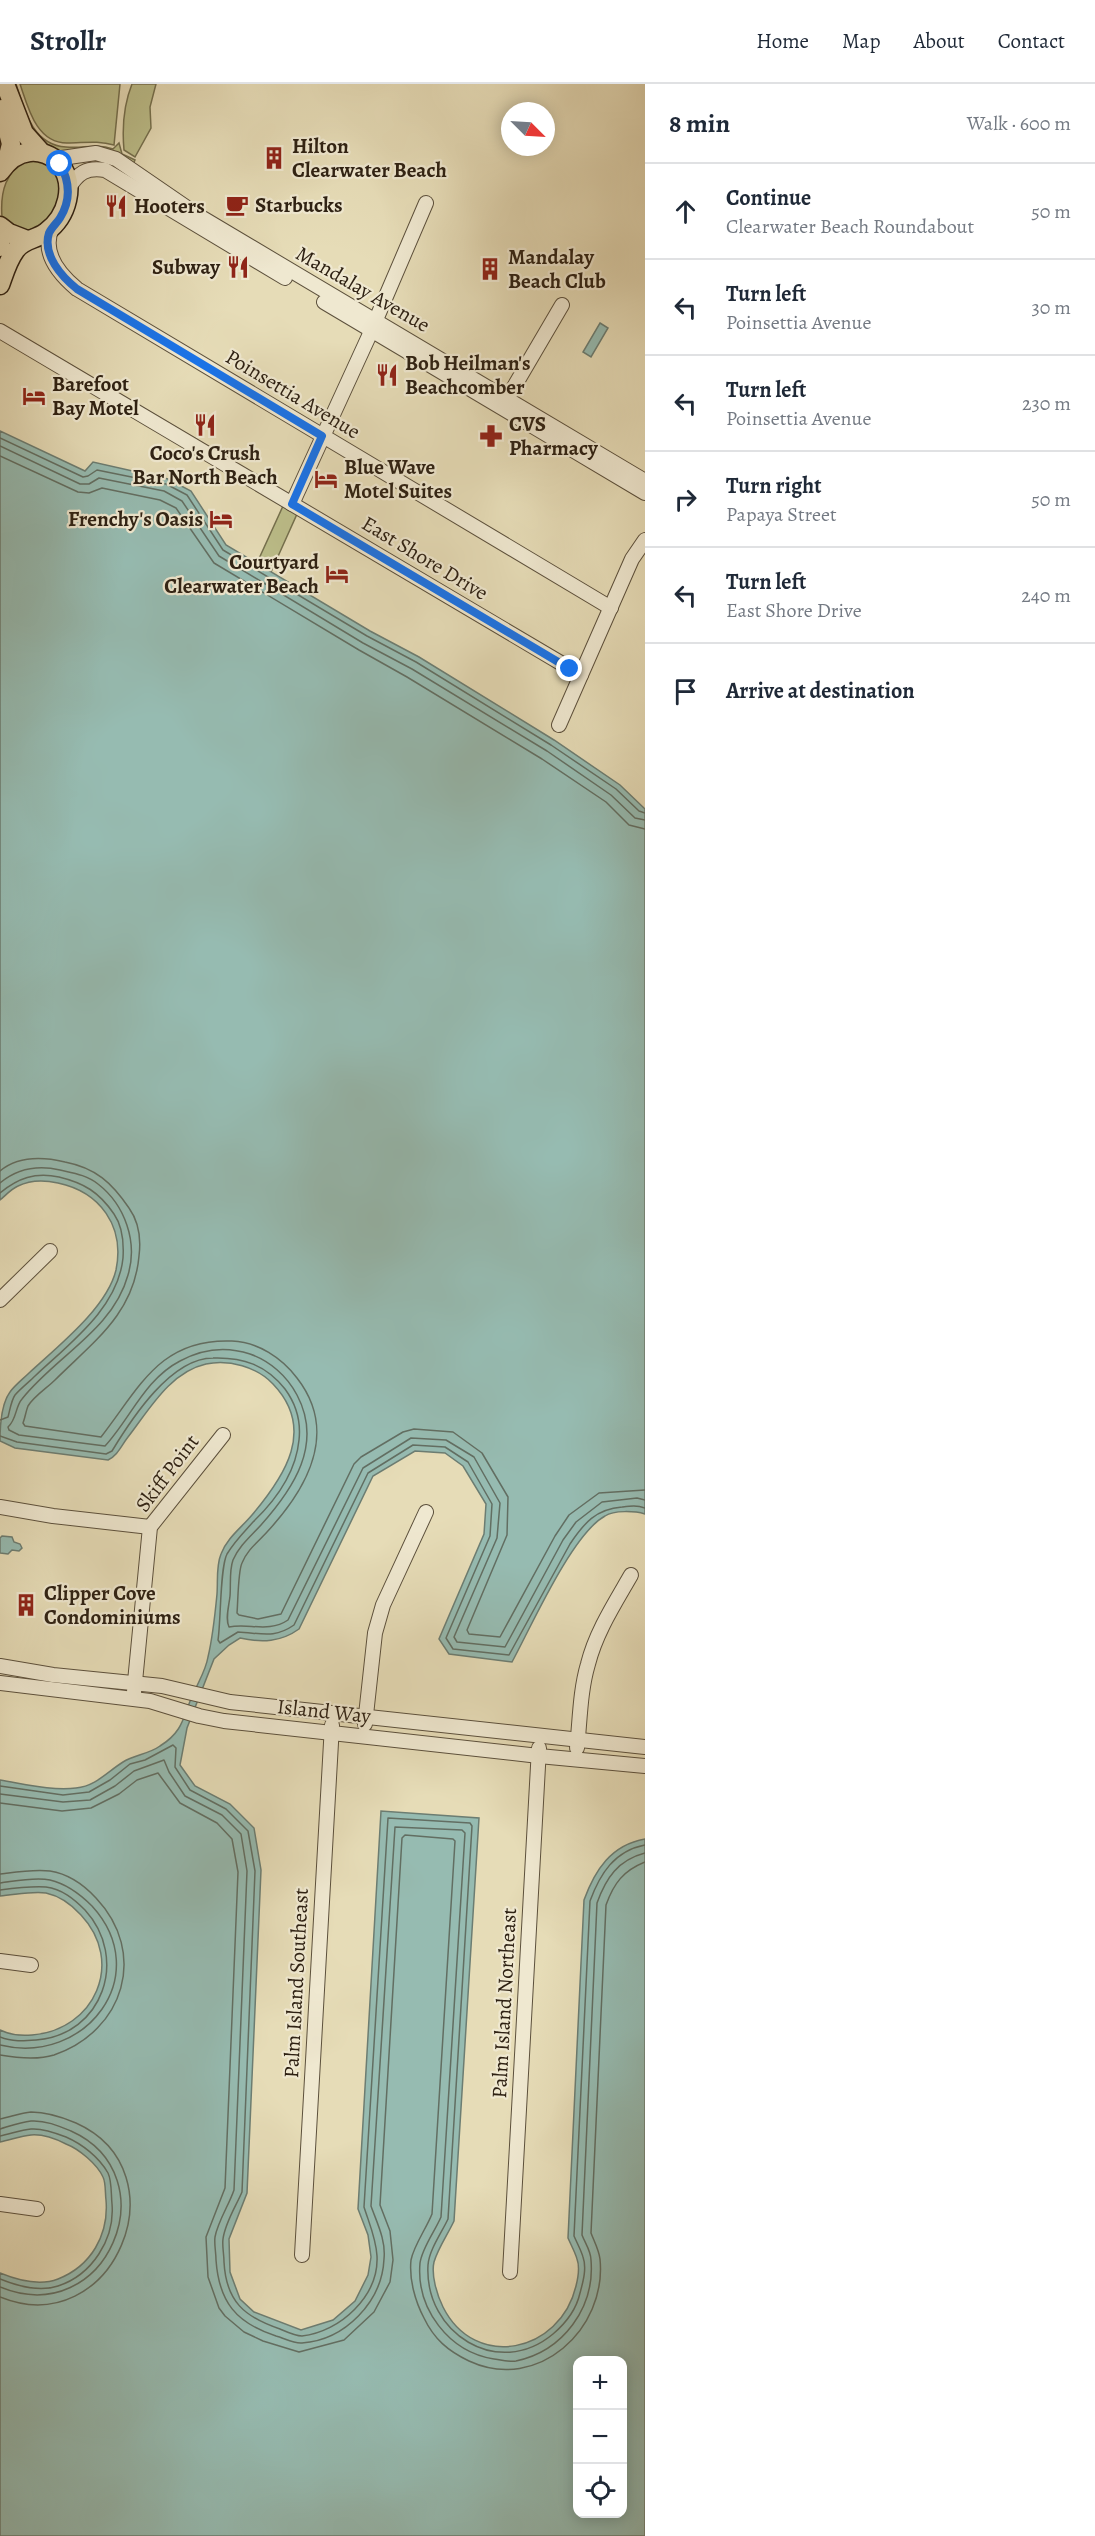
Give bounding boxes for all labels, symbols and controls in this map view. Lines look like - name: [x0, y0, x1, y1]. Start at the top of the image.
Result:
- text: Strollr: [30, 22, 106, 60]
- text: Home: [756, 27, 809, 55]
- text: Map: [842, 27, 880, 55]
- text: About: [913, 27, 965, 55]
- text: Contact: [998, 27, 1065, 55]
- north arrow: [501, 102, 555, 156]
- text: 8 min: [669, 106, 730, 141]
- text: Walk · 600 m: [967, 110, 1071, 137]
- place label: Hilton Clearwater Beach: [292, 132, 447, 184]
- building icon: Hilton Clearwater Beach: [261, 145, 287, 171]
- route start: [46, 150, 72, 176]
- text: Continue: [726, 183, 811, 213]
- place label: Starbucks: [255, 191, 343, 219]
- place label: Hooters: [134, 192, 205, 220]
- cafe icon: Starbucks: [224, 192, 250, 218]
- restaurant icon: Hooters: [103, 193, 129, 219]
- icon: ahead: [669, 195, 702, 228]
- text: 50 m: [1031, 198, 1071, 225]
- text: Clearwater Beach Roundabout: [726, 213, 974, 240]
- street label: Mandalay Avenue: [291, 239, 435, 339]
- place label: Mandalay Beach Club: [508, 243, 606, 295]
- place label: Subway: [152, 253, 221, 281]
- restaurant icon: Subway: [225, 254, 251, 280]
- building icon: Mandalay Beach Club: [477, 256, 503, 282]
- text: Turn left: [726, 279, 806, 309]
- icon: left: [669, 291, 702, 324]
- text: 30 m: [1031, 294, 1071, 321]
- text: Poinsettia Avenue: [726, 309, 871, 336]
- street label: Poinsettia Avenue: [220, 343, 366, 445]
- place label: Bob Heilman's Beachcomber: [405, 349, 531, 401]
- restaurant icon: Bob Heilman's Beachcomber: [374, 362, 400, 388]
- place label: Barefoot Bay Motel: [52, 370, 139, 422]
- text: Turn left: [726, 375, 806, 405]
- hotel icon: Barefoot Bay Motel: [21, 383, 47, 409]
- icon: left: [669, 387, 702, 420]
- text: 230 m: [1022, 390, 1071, 417]
- text: Poinsettia Avenue: [726, 405, 871, 432]
- place label: CVS Pharmacy: [509, 410, 599, 462]
- restaurant icon: Coco's Crush Bar North Beach: [192, 412, 218, 438]
- pharmacy icon: CVS Pharmacy: [478, 423, 504, 449]
- place label: Coco's Crush Bar North Beach: [132, 439, 278, 491]
- place label: Blue Wave Motel Suites: [344, 453, 452, 505]
- hotel icon: Blue Wave Motel Suites: [313, 466, 339, 492]
- text: Turn right: [726, 471, 822, 501]
- icon: right: [669, 483, 702, 516]
- text: 50 m: [1031, 486, 1071, 513]
- text: Papaya Street: [726, 501, 837, 528]
- place label: Frenchy's Oasis: [68, 505, 203, 533]
- hotel icon: Frenchy's Oasis: [208, 506, 234, 532]
- street label: East Shore Drive: [357, 509, 493, 607]
- place label: Courtyard Clearwater Beach: [164, 548, 320, 600]
- hotel icon: Courtyard Clearwater Beach: [324, 561, 350, 587]
- text: Turn left: [726, 567, 806, 597]
- icon: left: [669, 579, 702, 612]
- text: 240 m: [1021, 582, 1071, 609]
- text: East Shore Drive: [726, 597, 862, 624]
- route end: [556, 655, 582, 681]
- icon: arrive: [669, 675, 702, 708]
- text: Arrive at destination: [726, 676, 915, 706]
- street label: Skiff Point: [129, 1429, 205, 1517]
- place label: Clipper Cove Condominiums: [44, 1579, 181, 1631]
- building icon: Clipper Cove Condominiums: [13, 1592, 39, 1618]
- street label: Island Way: [276, 1692, 373, 1730]
- street label: Palm Island Southeast: [277, 1887, 315, 2079]
- street label: Palm Island Northeast: [485, 1907, 523, 2099]
- map controls: [573, 2356, 627, 2518]
- button: +: [573, 2356, 627, 2410]
- button: −: [573, 2410, 627, 2464]
- button: locate: [573, 2464, 627, 2518]

